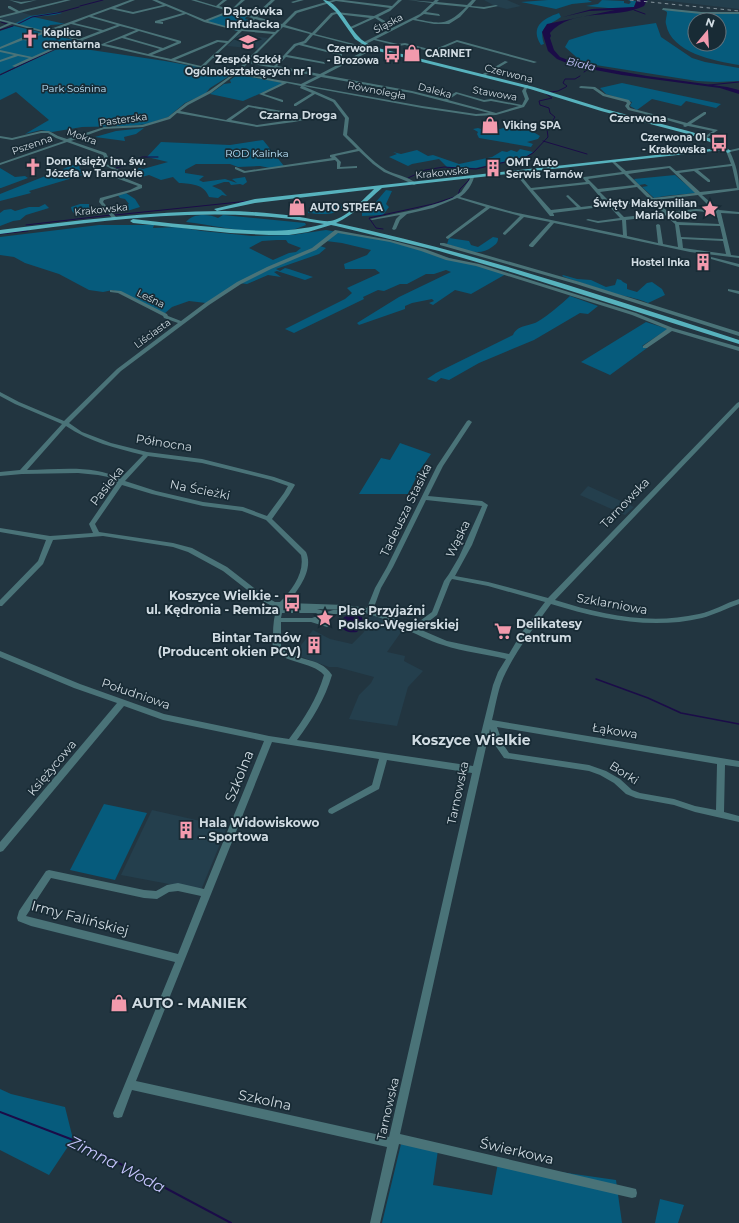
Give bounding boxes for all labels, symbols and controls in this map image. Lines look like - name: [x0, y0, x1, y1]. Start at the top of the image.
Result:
- district label: Dąbrówka Infułacka: [223, 4, 283, 31]
- street label: Śląska: [371, 11, 405, 36]
- north arrow: [687, 12, 727, 52]
- text: N: [704, 14, 716, 31]
- place label: Kaplica cmentarna: [43, 26, 100, 51]
- church icon: Kaplica cmentarna: [20, 28, 40, 48]
- school or university icon: Zespół Szkół Ogólnokształcących nr 1: [238, 32, 258, 52]
- place label: Czerwona - Brozowa: [327, 42, 379, 67]
- shop icon: CARINET: [402, 43, 422, 63]
- bus stop icon: Czerwona - Brozowa: [382, 44, 402, 64]
- place label: CARINET: [425, 47, 472, 60]
- place label: Zespół Szkół Ogólnokształcących nr 1: [185, 53, 311, 78]
- water label: Biała: [565, 54, 597, 74]
- street label: Czerwona: [483, 61, 535, 86]
- street label: Równoległa: [346, 78, 407, 103]
- street label: Daleka: [416, 80, 453, 101]
- park label: Park Sośnina: [42, 82, 106, 95]
- street label: Stawowa: [472, 83, 518, 104]
- district label: Czarna Droga: [259, 108, 337, 122]
- street label: Pasterska: [98, 110, 148, 129]
- district label: Czerwona: [609, 111, 667, 125]
- shop icon: Viking SPA: [480, 115, 500, 135]
- place label: Viking SPA: [502, 119, 561, 132]
- street label: Mokra: [65, 125, 99, 148]
- street label: Pszenna: [10, 131, 54, 158]
- place label: Czerwona 01 - Krakowska: [640, 131, 706, 156]
- bus stop icon: Czerwona 01 - Krakowska: [709, 133, 729, 153]
- park label: ROD Kalinka: [225, 147, 289, 160]
- place label: Dom Księży im. św. Józefa w Tarnowie: [45, 155, 146, 180]
- place label: OMT Auto Serwis Tarnów: [506, 156, 583, 181]
- church icon: Dom Księży im. św. Józefa w Tarnowie: [23, 157, 43, 177]
- building icon: OMT Auto Serwis Tarnów: [483, 158, 503, 178]
- street label: Krakowska: [415, 163, 469, 182]
- shop icon: AUTO STREFA: [287, 197, 307, 217]
- place label: Święty Maksymilian Maria Kolbe: [593, 197, 697, 222]
- place icon: Święty Maksymilian Maria Kolbe: [700, 199, 720, 219]
- street label: Krakowska: [74, 200, 128, 219]
- place label: AUTO STREFA: [309, 201, 383, 214]
- building icon: Hostel Inka: [693, 252, 713, 272]
- place label: Hostel Inka: [631, 256, 690, 269]
- street label: Leśna: [135, 286, 167, 311]
- street label: Liściasta: [131, 316, 173, 351]
- street label: Północna: [135, 431, 193, 454]
- street label: Tadeusza Stasika: [377, 461, 435, 559]
- street label: Pasieka: [87, 463, 127, 508]
- street label: Tarnowska: [597, 474, 652, 531]
- street label: Na Ścieżki: [169, 476, 231, 503]
- street label: Wąska: [442, 518, 473, 560]
- place label: Koszyce Wielkie - ul. Kędronia - Remiza: [146, 588, 279, 618]
- street label: Szklarniowa: [575, 590, 649, 617]
- bus stop icon: Koszyce Wielkie - ul. Kędronia - Remiza: [282, 593, 302, 613]
- place label: Plac Przyjaźni Polsko-Węgierskiej: [338, 603, 459, 633]
- place icon: Plac Przyjaźni Polsko-Węgierskiej: [315, 608, 335, 628]
- place label: Delikatesy Centrum: [516, 616, 583, 645]
- supermarket icon: Delikatesy Centrum: [493, 621, 513, 641]
- place label: Bintar Tarnów (Producent okien PCV): [158, 630, 302, 659]
- building icon: Bintar Tarnów (Producent okien PCV): [304, 635, 324, 655]
- street label: Południowa: [100, 675, 172, 712]
- street label: Łąkowa: [591, 720, 639, 742]
- district label: Koszyce Wielkie: [412, 731, 531, 749]
- street label: Księżycowa: [24, 737, 79, 799]
- street label: Szkolna: [221, 748, 257, 804]
- street label: Borki: [607, 758, 642, 788]
- street label: Tarnowska: [443, 760, 472, 826]
- place label: Hala Widowiskowo – Sportowa: [199, 815, 320, 844]
- building icon: Hala Widowiskowo – Sportowa: [176, 820, 196, 840]
- street label: Irmy Falińskiej: [29, 896, 131, 940]
- shop icon: AUTO - MANIEK: [109, 993, 129, 1013]
- place label: AUTO - MANIEK: [131, 994, 247, 1012]
- street label: Tarnowska: [373, 1076, 402, 1142]
- street label: Szkolna: [237, 1086, 293, 1114]
- water label: Zimna Woda: [64, 1131, 168, 1197]
- street label: Świerkowa: [478, 1134, 556, 1168]

